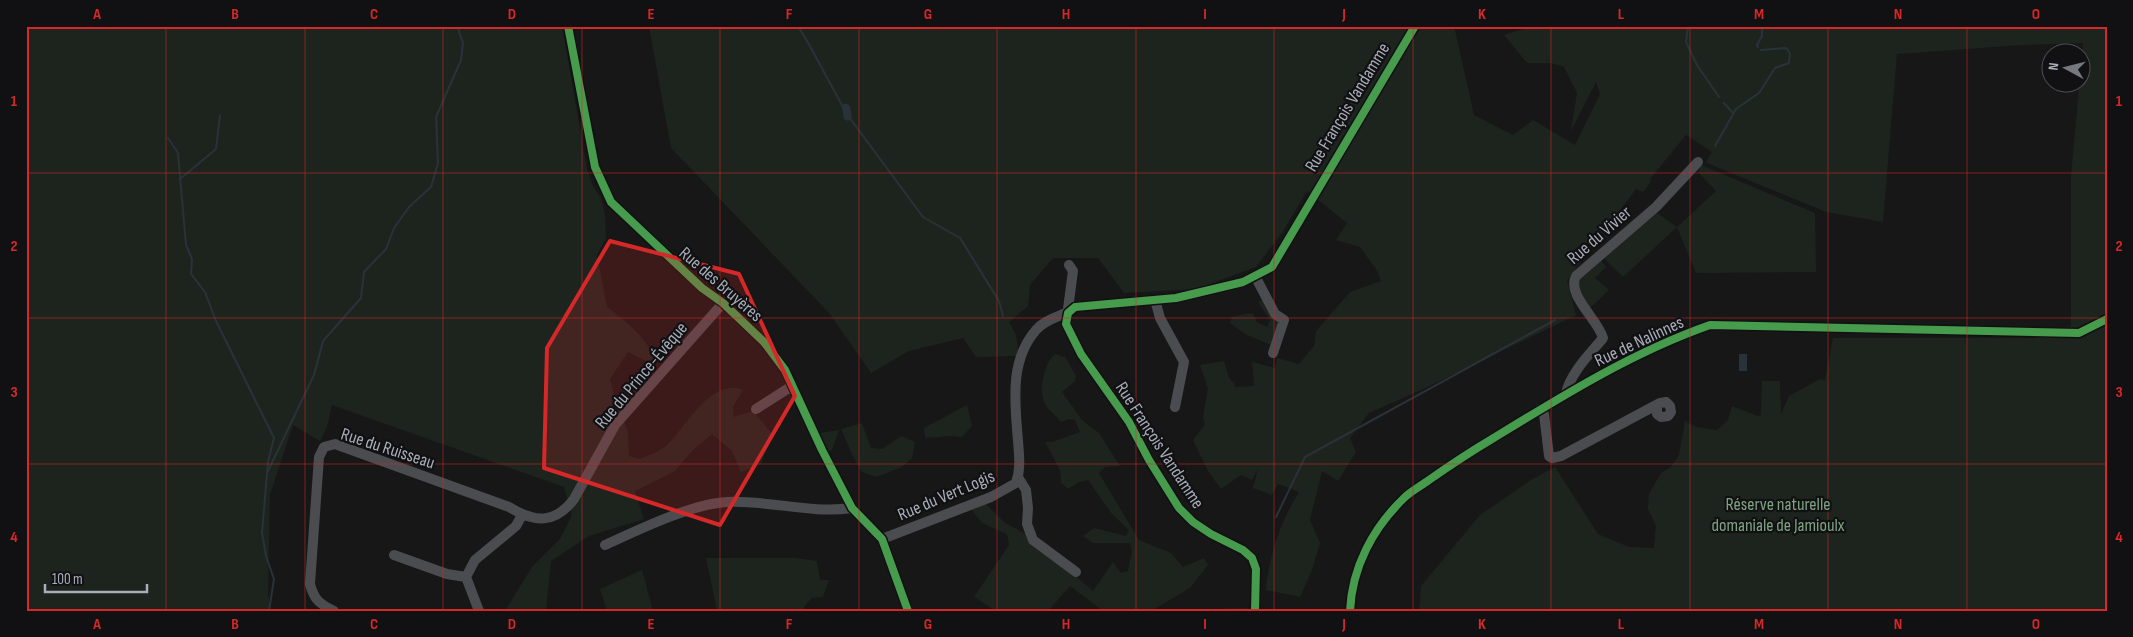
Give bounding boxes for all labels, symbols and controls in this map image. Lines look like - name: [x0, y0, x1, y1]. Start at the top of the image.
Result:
- text: A: [92, 5, 101, 24]
- text: B: [231, 5, 239, 24]
- text: C: [370, 5, 378, 24]
- text: D: [508, 5, 516, 24]
- text: E: [648, 5, 655, 24]
- text: F: [786, 5, 793, 24]
- text: G: [924, 5, 932, 24]
- text: H: [1062, 5, 1070, 24]
- text: I: [1203, 5, 1207, 24]
- text: J: [1341, 5, 1346, 24]
- text: K: [1478, 5, 1486, 24]
- text: L: [1618, 5, 1625, 24]
- text: M: [1754, 5, 1764, 24]
- text: N: [1894, 5, 1902, 24]
- text: O: [2032, 5, 2040, 24]
- street label: Rue François Vandamme: [1301, 39, 1394, 175]
- north arrow: [2040, 42, 2090, 92]
- text: N: [2045, 62, 2062, 71]
- text: 1: [11, 92, 18, 111]
- text: 1: [2116, 92, 2123, 111]
- street label: Rue du Vivier: [1563, 202, 1636, 269]
- text: 2: [10, 237, 18, 256]
- text: 2: [2115, 237, 2123, 256]
- street label: Rue des Bruyères: [675, 243, 767, 326]
- street label: Rue de Nalinnes: [1591, 312, 1687, 371]
- street label: Rue du Prince-Évêque: [591, 318, 692, 433]
- street label: Rue François Vandamme: [1111, 378, 1208, 512]
- text: 3: [10, 383, 18, 402]
- text: 3: [2115, 383, 2123, 402]
- street label: Rue du Ruisseau: [338, 423, 437, 474]
- street label: Rue du Vert Logis: [895, 466, 998, 525]
- park label: Réserve naturelle domaniale de Jamioulx: [1711, 494, 1845, 536]
- text: 4: [10, 528, 18, 547]
- text: 4: [2115, 528, 2123, 547]
- scale bar: [45, 562, 148, 594]
- text: 100 m: [52, 570, 83, 589]
- text: A: [92, 615, 101, 634]
- text: B: [231, 615, 239, 634]
- text: C: [370, 615, 378, 634]
- text: D: [508, 615, 516, 634]
- text: E: [648, 615, 655, 634]
- text: F: [786, 615, 793, 634]
- text: G: [924, 615, 932, 634]
- text: H: [1062, 615, 1070, 634]
- text: I: [1203, 615, 1207, 634]
- text: J: [1341, 615, 1346, 634]
- text: K: [1478, 615, 1486, 634]
- text: L: [1618, 615, 1625, 634]
- text: M: [1754, 615, 1764, 634]
- text: N: [1894, 615, 1902, 634]
- text: O: [2032, 615, 2040, 634]

